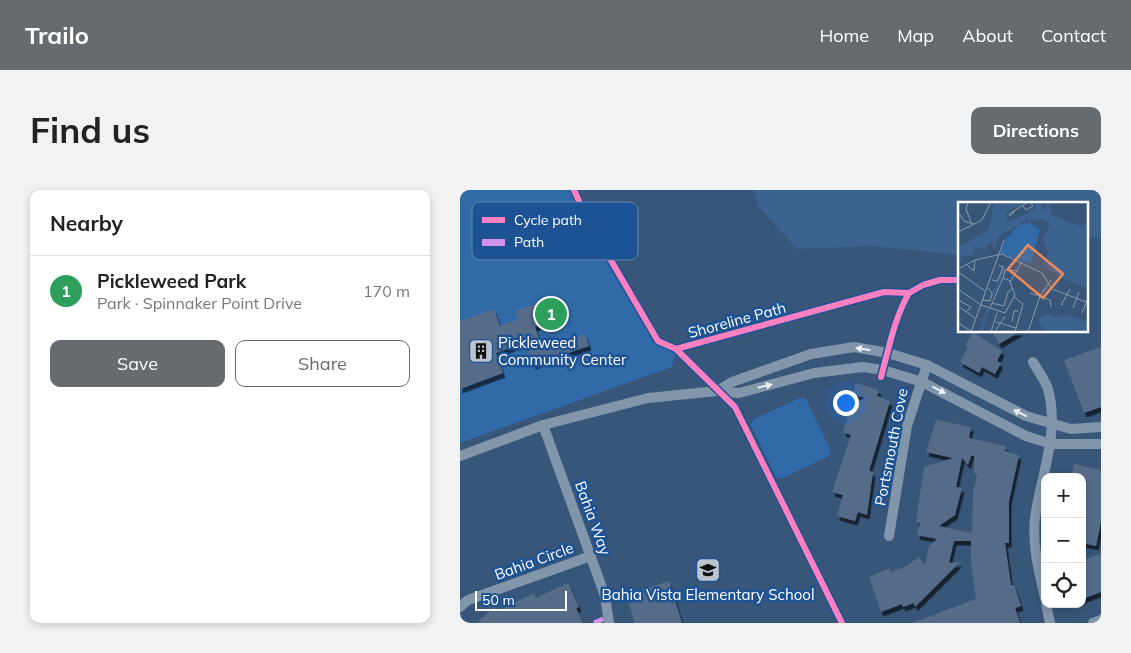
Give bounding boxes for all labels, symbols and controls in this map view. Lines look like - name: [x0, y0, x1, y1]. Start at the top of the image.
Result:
- text: Trailo: [25, 20, 89, 50]
- text: Home: [819, 24, 869, 47]
- text: Map: [897, 24, 934, 47]
- text: About: [962, 24, 1013, 47]
- text: Contact: [1041, 24, 1106, 47]
- button: Directions: [971, 107, 1101, 154]
- text: Find us: [30, 108, 150, 152]
- legend: [472, 202, 638, 260]
- inset map: [958, 202, 1088, 332]
- text: Nearby: [50, 210, 123, 236]
- text: Cycle path: [514, 211, 582, 229]
- text: Path: [514, 233, 544, 251]
- text: Pickleweed Park: [97, 269, 246, 293]
- text: 1: [61, 281, 71, 301]
- text: 170 m: [363, 281, 410, 301]
- text: Park · Spinnaker Point Drive: [97, 293, 302, 313]
- pin: 1: [535, 295, 567, 333]
- street label: Shoreline Path: [686, 298, 788, 342]
- place label: Pickleweed Community Center: [498, 333, 627, 369]
- building icon: Pickleweed Community Center: [468, 338, 494, 364]
- button: Save: [50, 340, 225, 387]
- button: Share: [235, 340, 410, 387]
- one-way arrow: [854, 345, 870, 353]
- one-way arrow: [757, 382, 772, 390]
- one-way arrow: [931, 386, 946, 394]
- street label: Portsmouth Cove: [870, 387, 912, 507]
- your location: [833, 390, 859, 416]
- one-way arrow: [1013, 409, 1027, 417]
- map controls: [1041, 473, 1086, 608]
- button: +: [1041, 473, 1086, 518]
- street label: Bahia Way: [571, 478, 615, 558]
- button: −: [1041, 518, 1086, 563]
- street label: Bahia Circle: [492, 538, 576, 584]
- school or university icon: Bahia Vista Elementary School: [695, 557, 721, 583]
- button: locate: [1041, 563, 1086, 608]
- place label: Bahia Vista Elementary School: [601, 585, 815, 604]
- scale bar: [475, 588, 568, 611]
- text: 50 m: [482, 591, 515, 609]

